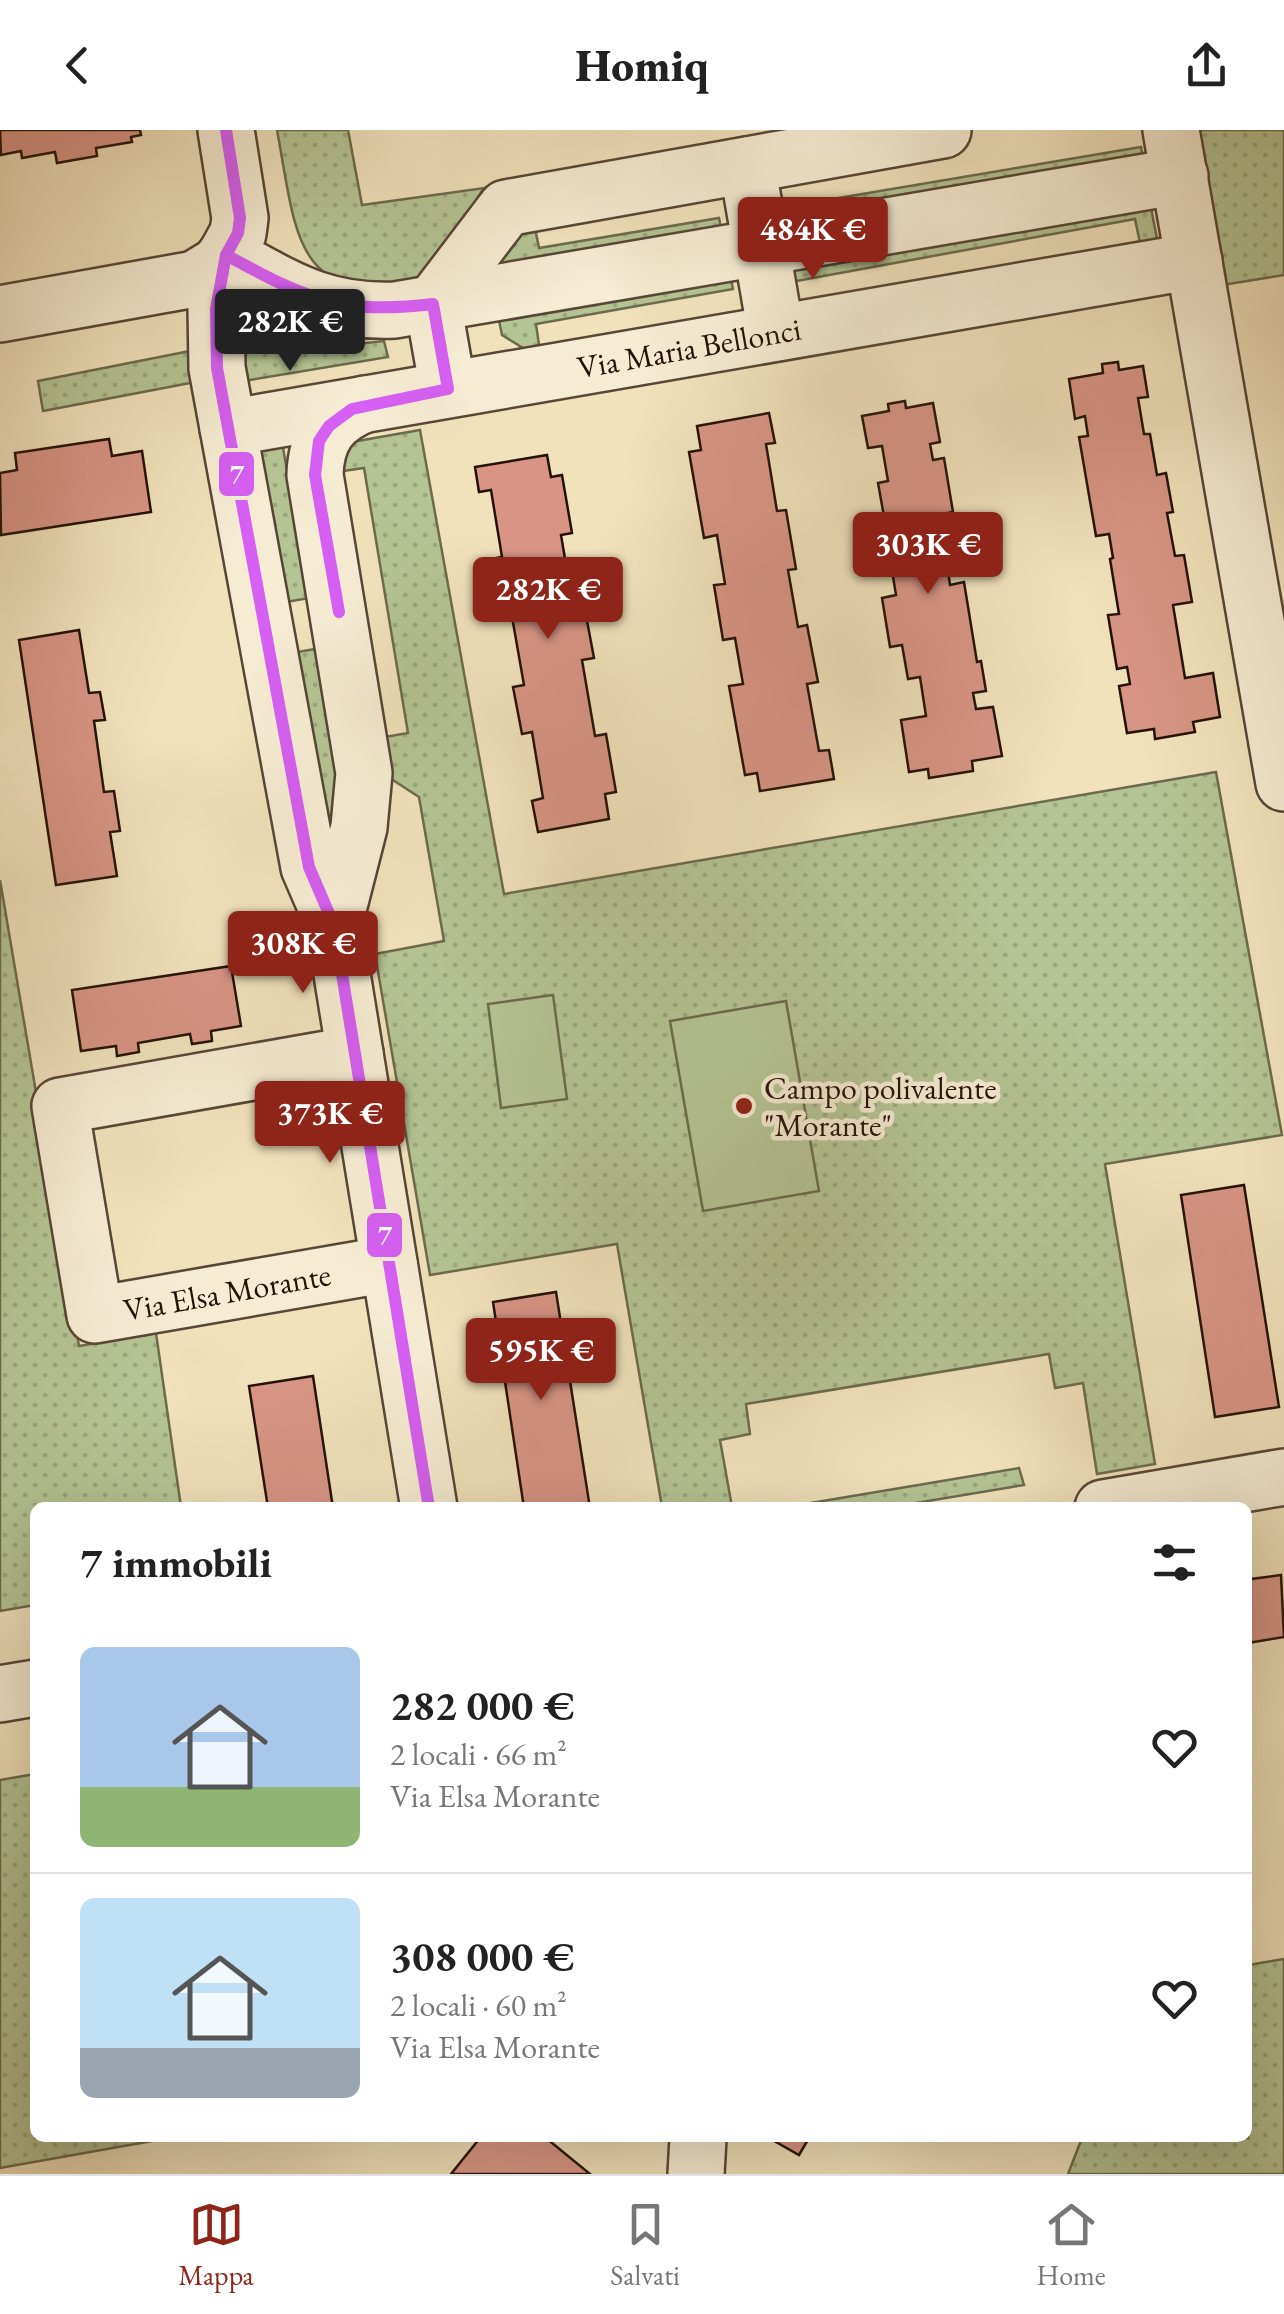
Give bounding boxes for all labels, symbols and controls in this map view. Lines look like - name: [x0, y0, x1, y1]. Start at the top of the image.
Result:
- text: Homiq: [575, 36, 709, 94]
- icon: back: [50, 38, 105, 93]
- icon: share: [1179, 38, 1234, 93]
- pin: 484K €: [732, 197, 894, 282]
- text: 484K €: [760, 208, 866, 250]
- pin: 282K €: [209, 289, 371, 374]
- text: 282K €: [237, 300, 343, 342]
- street label: Via Maria Bellonci: [574, 308, 804, 388]
- line badge: 7: [217, 450, 256, 498]
- text: 7: [230, 456, 245, 492]
- pin: 303K €: [847, 512, 1009, 597]
- text: 303K €: [875, 523, 981, 565]
- pin: 282K €: [467, 557, 629, 642]
- text: 282K €: [495, 568, 601, 610]
- pin: 308K €: [222, 911, 384, 996]
- text: 308K €: [250, 922, 356, 964]
- place label: Campo polivalente "Morante": [764, 1067, 997, 1146]
- pin: 373K €: [249, 1081, 411, 1166]
- text: 373K €: [277, 1092, 383, 1134]
- marker: Campo polivalente "Morante": [733, 1095, 755, 1117]
- line badge: 7: [365, 1211, 404, 1259]
- text: 7: [378, 1217, 393, 1253]
- street label: Via Elsa Morante: [120, 1253, 334, 1331]
- pin: 595K €: [460, 1318, 622, 1403]
- text: 595K €: [488, 1329, 594, 1371]
- text: 7 immobili: [80, 1535, 272, 1590]
- icon: filters: [1147, 1535, 1202, 1590]
- text: 282 000 €: [390, 1678, 574, 1733]
- icon: home: [160, 1687, 280, 1807]
- icon: heart: [1147, 1720, 1202, 1775]
- text: 2 locali · 66 m²: [390, 1733, 567, 1775]
- text: Via Elsa Morante: [390, 1775, 600, 1817]
- text: 308 000 €: [390, 1929, 574, 1984]
- icon: home: [160, 1938, 280, 2058]
- icon: heart: [1147, 1971, 1202, 2026]
- text: 2 locali · 60 m²: [390, 1984, 567, 2026]
- text: Via Elsa Morante: [390, 2026, 600, 2068]
- tab: Mappa: [178, 2197, 254, 2293]
- tab: Salvati: [610, 2197, 680, 2293]
- tab: Home: [1036, 2197, 1106, 2293]

